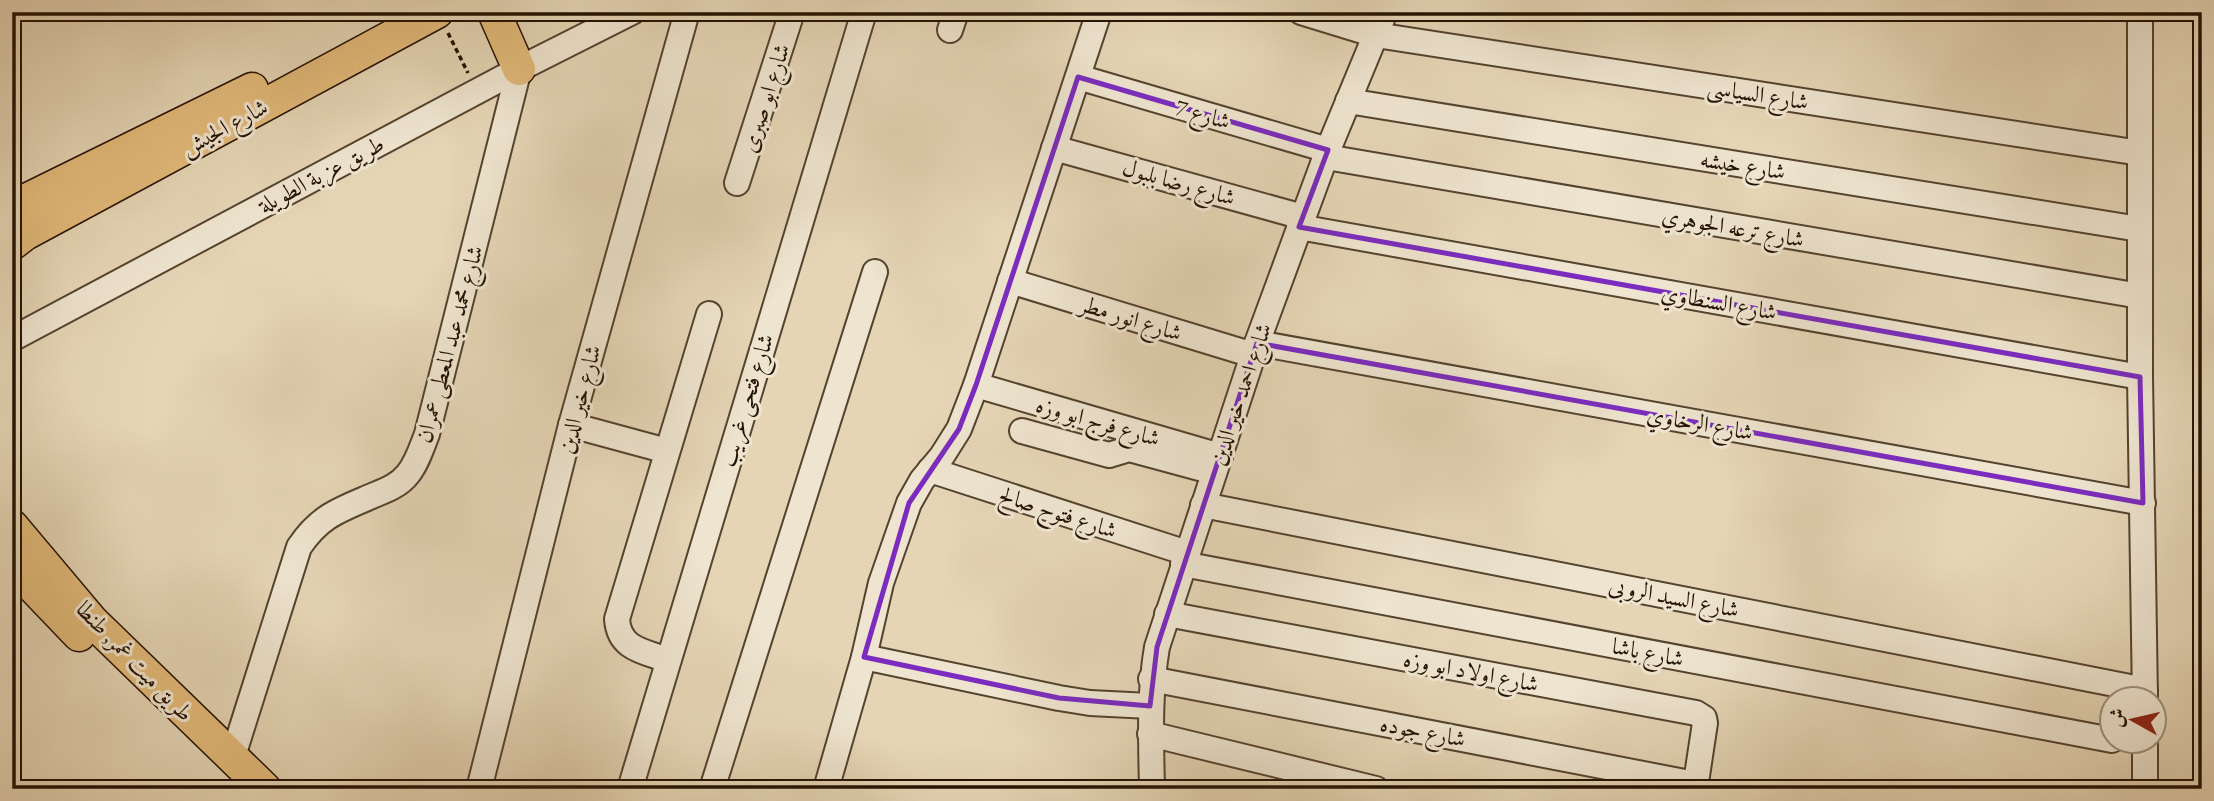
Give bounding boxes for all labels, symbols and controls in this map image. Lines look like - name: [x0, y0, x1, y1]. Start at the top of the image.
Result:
- street label: شارع ابو صبرى: [733, 40, 801, 158]
- street label: شارع السياسى: [1704, 71, 1811, 122]
- street label: شارع الجيش: [175, 92, 275, 167]
- street label: شارع 7: [1171, 92, 1234, 141]
- street label: طريق عزبة الطويلة: [252, 128, 390, 221]
- street label: شارع خيشه: [1697, 143, 1788, 191]
- street label: شارع رضا بلبول: [1118, 152, 1239, 217]
- street label: شارع ترعه الجوهري: [1659, 200, 1807, 259]
- street label: شارع محمد عبد المعطى عمران: [408, 242, 495, 447]
- street label: شارع السنطاوي: [1658, 277, 1779, 332]
- street label: شارع انور مطر: [1073, 288, 1186, 352]
- street label: شارع احمد خير الدين: [1202, 319, 1283, 471]
- street label: شارع فتحى غريب: [712, 330, 785, 472]
- street label: شارع خير الدين: [550, 341, 613, 458]
- street label: شارع فرج ابو وزه: [1031, 389, 1164, 459]
- street label: شارع الرخاوي: [1644, 399, 1755, 452]
- street label: شارع فتوح صالح: [993, 479, 1121, 551]
- street label: شارع السيد الروبى: [1605, 570, 1742, 629]
- street label: طريق ميت غمر, طنطا: [70, 594, 200, 728]
- street label: شارع باشا: [1609, 630, 1686, 679]
- street label: شارع اولاد ابو وزه: [1400, 643, 1541, 704]
- north arrow: [2098, 686, 2168, 756]
- text: ش: [2103, 707, 2130, 729]
- street label: شارع جوده: [1377, 708, 1468, 759]

